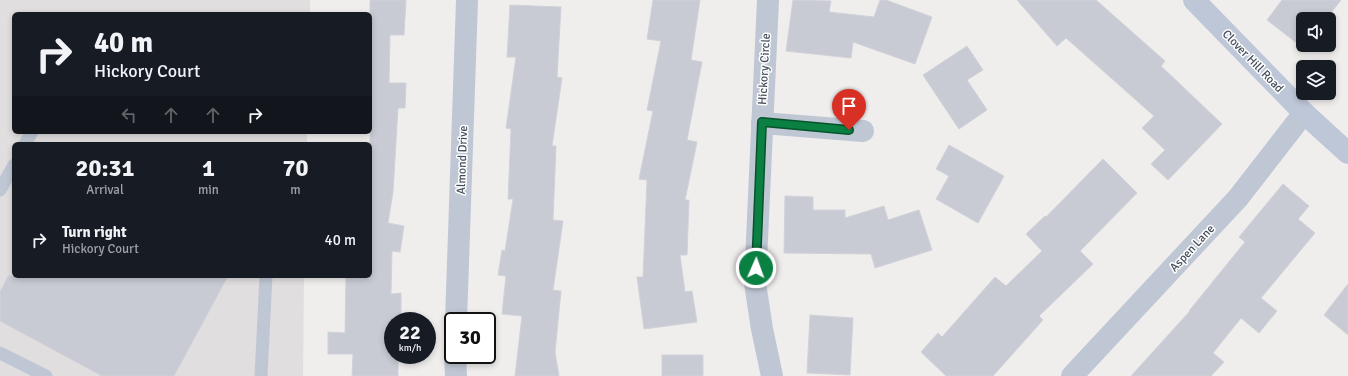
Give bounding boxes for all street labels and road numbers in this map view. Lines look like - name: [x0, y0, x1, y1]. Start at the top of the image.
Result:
- street label: Clover Hill Road: [1219, 27, 1286, 96]
- street label: Hickory Circle: [755, 33, 774, 105]
- street label: Almond Drive: [454, 125, 471, 195]
- street label: Aspen Lane: [1167, 222, 1218, 275]

